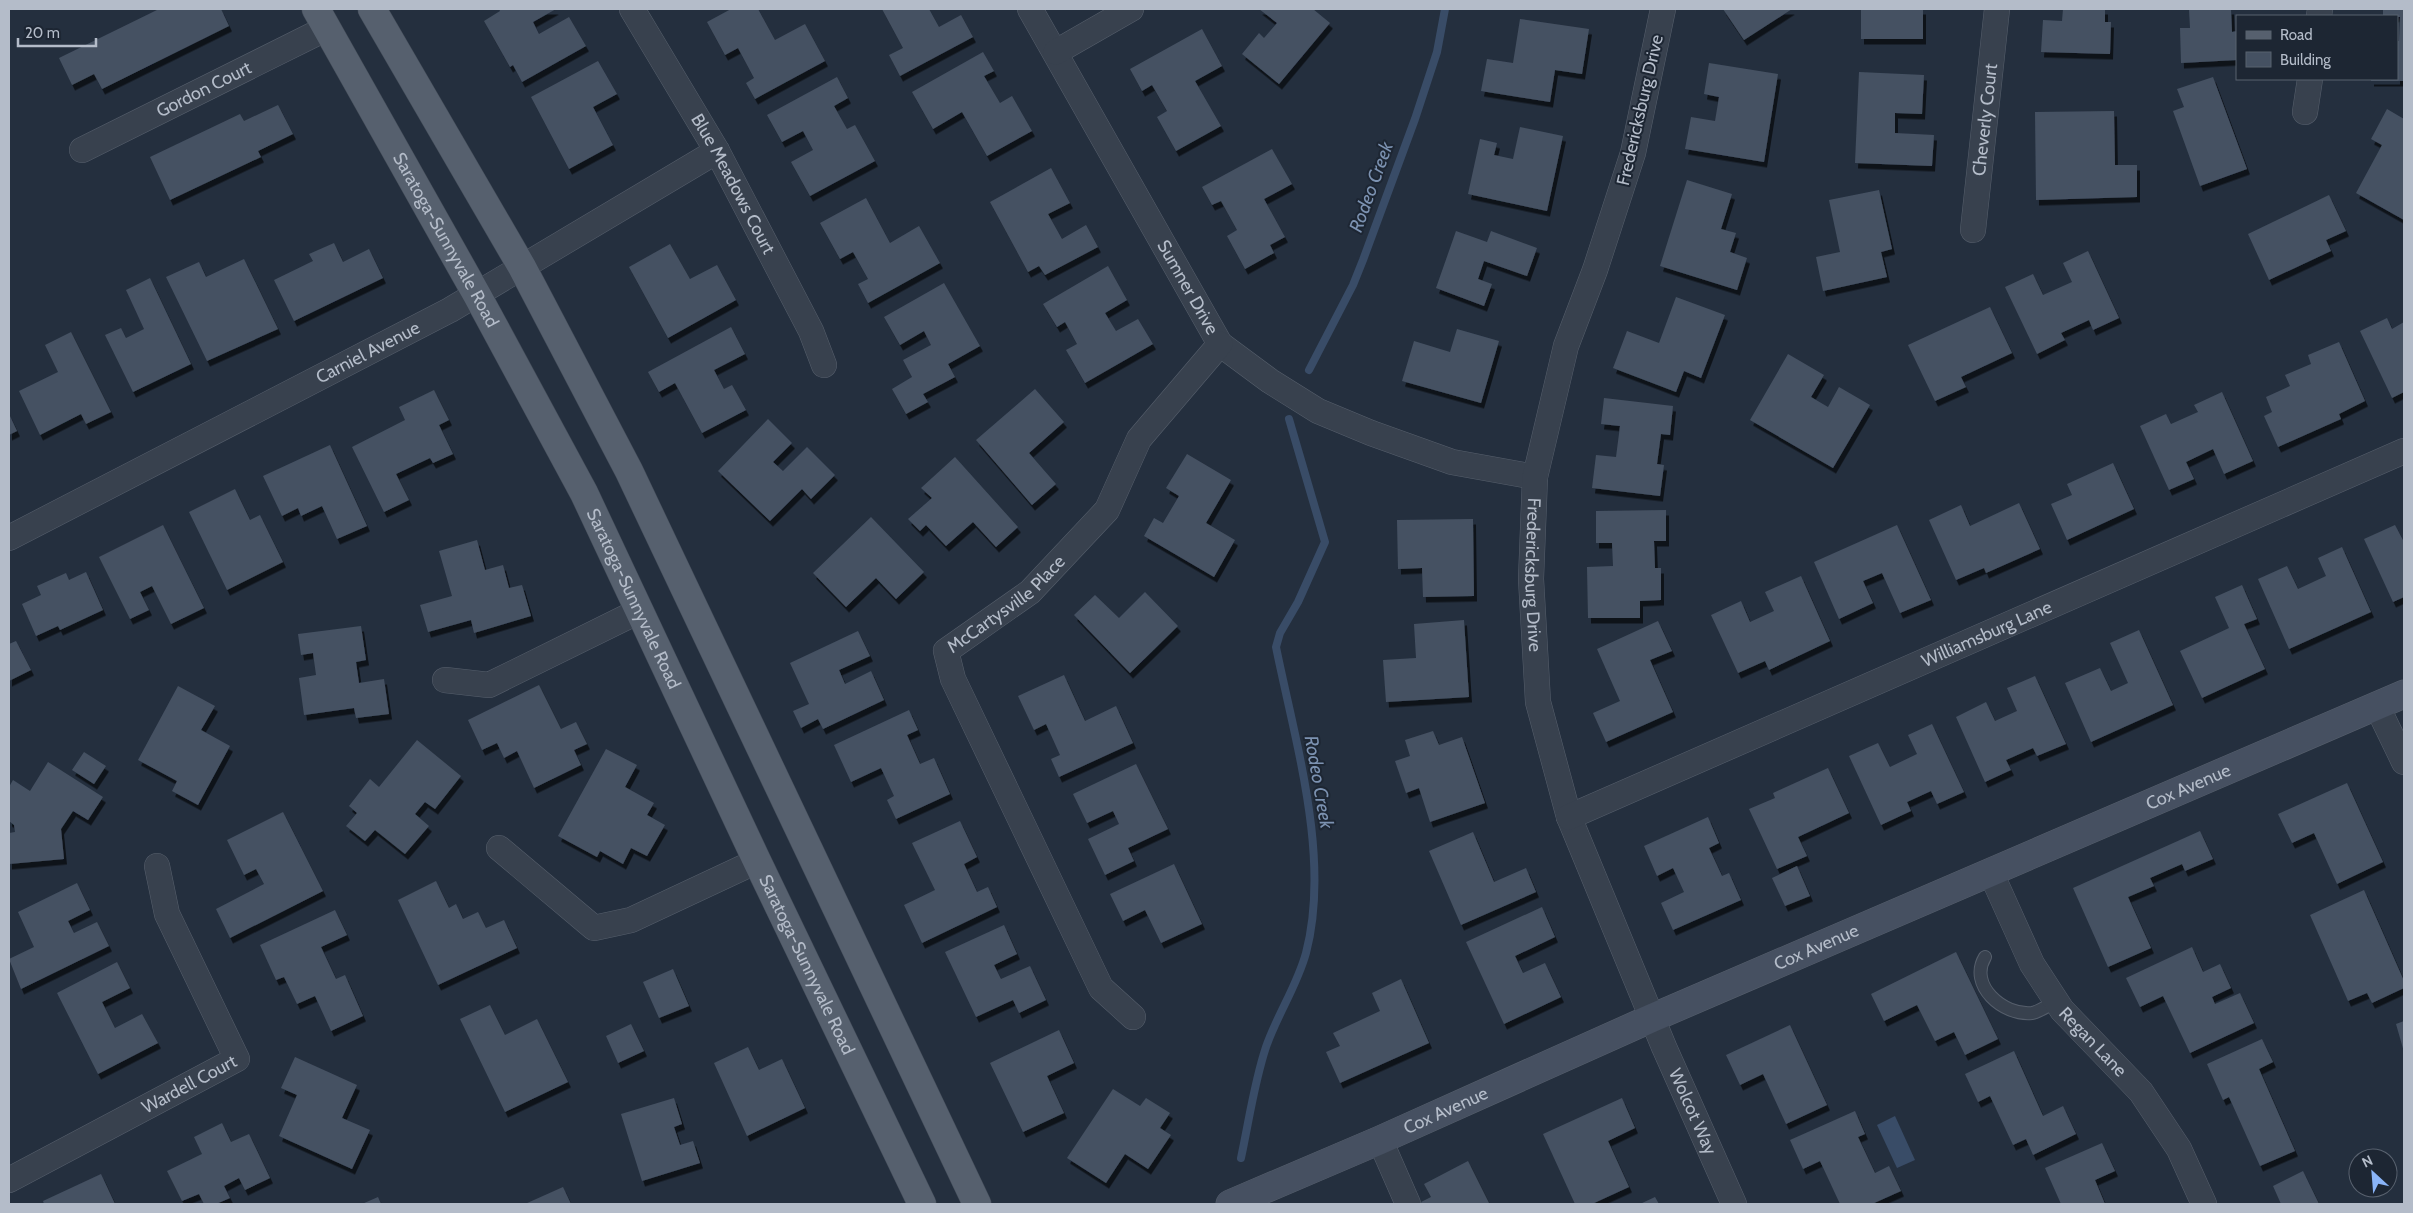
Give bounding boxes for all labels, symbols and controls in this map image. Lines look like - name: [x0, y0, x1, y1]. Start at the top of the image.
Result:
- scale bar: [18, 15, 95, 47]
- legend: [2236, 15, 2398, 80]
- text: 20 m: [25, 24, 60, 42]
- text: Road: [2280, 26, 2313, 44]
- street label: Fredericksburg Drive: [1612, 32, 1668, 188]
- text: Building: [2280, 51, 2331, 69]
- street label: Gordon Court: [153, 56, 255, 122]
- street label: Cheverly Court: [1968, 62, 2002, 177]
- street label: Blue Meadows Court: [686, 110, 780, 258]
- water label: Rodeo Creek: [1344, 138, 1398, 235]
- street label: Saratoga-Sunnyvale Road: [388, 149, 503, 331]
- street label: Sumner Drive: [1152, 236, 1223, 338]
- street label: Carniel Avenue: [312, 317, 424, 388]
- street label: Fredericksburg Drive: [1520, 497, 1546, 652]
- street label: Saratoga-Sunnyvale Road: [582, 505, 685, 692]
- street label: McCartysville Place: [943, 551, 1070, 658]
- street label: Williamsburg Lane: [1918, 596, 2055, 672]
- water label: Rodeo Creek: [1299, 734, 1339, 831]
- street label: Cox Avenue: [2142, 759, 2234, 815]
- street label: Saratoga-Sunnyvale Road: [754, 871, 859, 1058]
- street label: Cox Avenue: [1770, 919, 1862, 975]
- street label: Regan Lane: [2054, 1002, 2131, 1081]
- street label: Wardell Court: [138, 1050, 240, 1119]
- street label: Wolcot Way: [1664, 1065, 1722, 1158]
- street label: Cox Avenue: [1400, 1082, 1491, 1139]
- north arrow: [2348, 1148, 2398, 1198]
- text: N: [2359, 1151, 2376, 1172]

